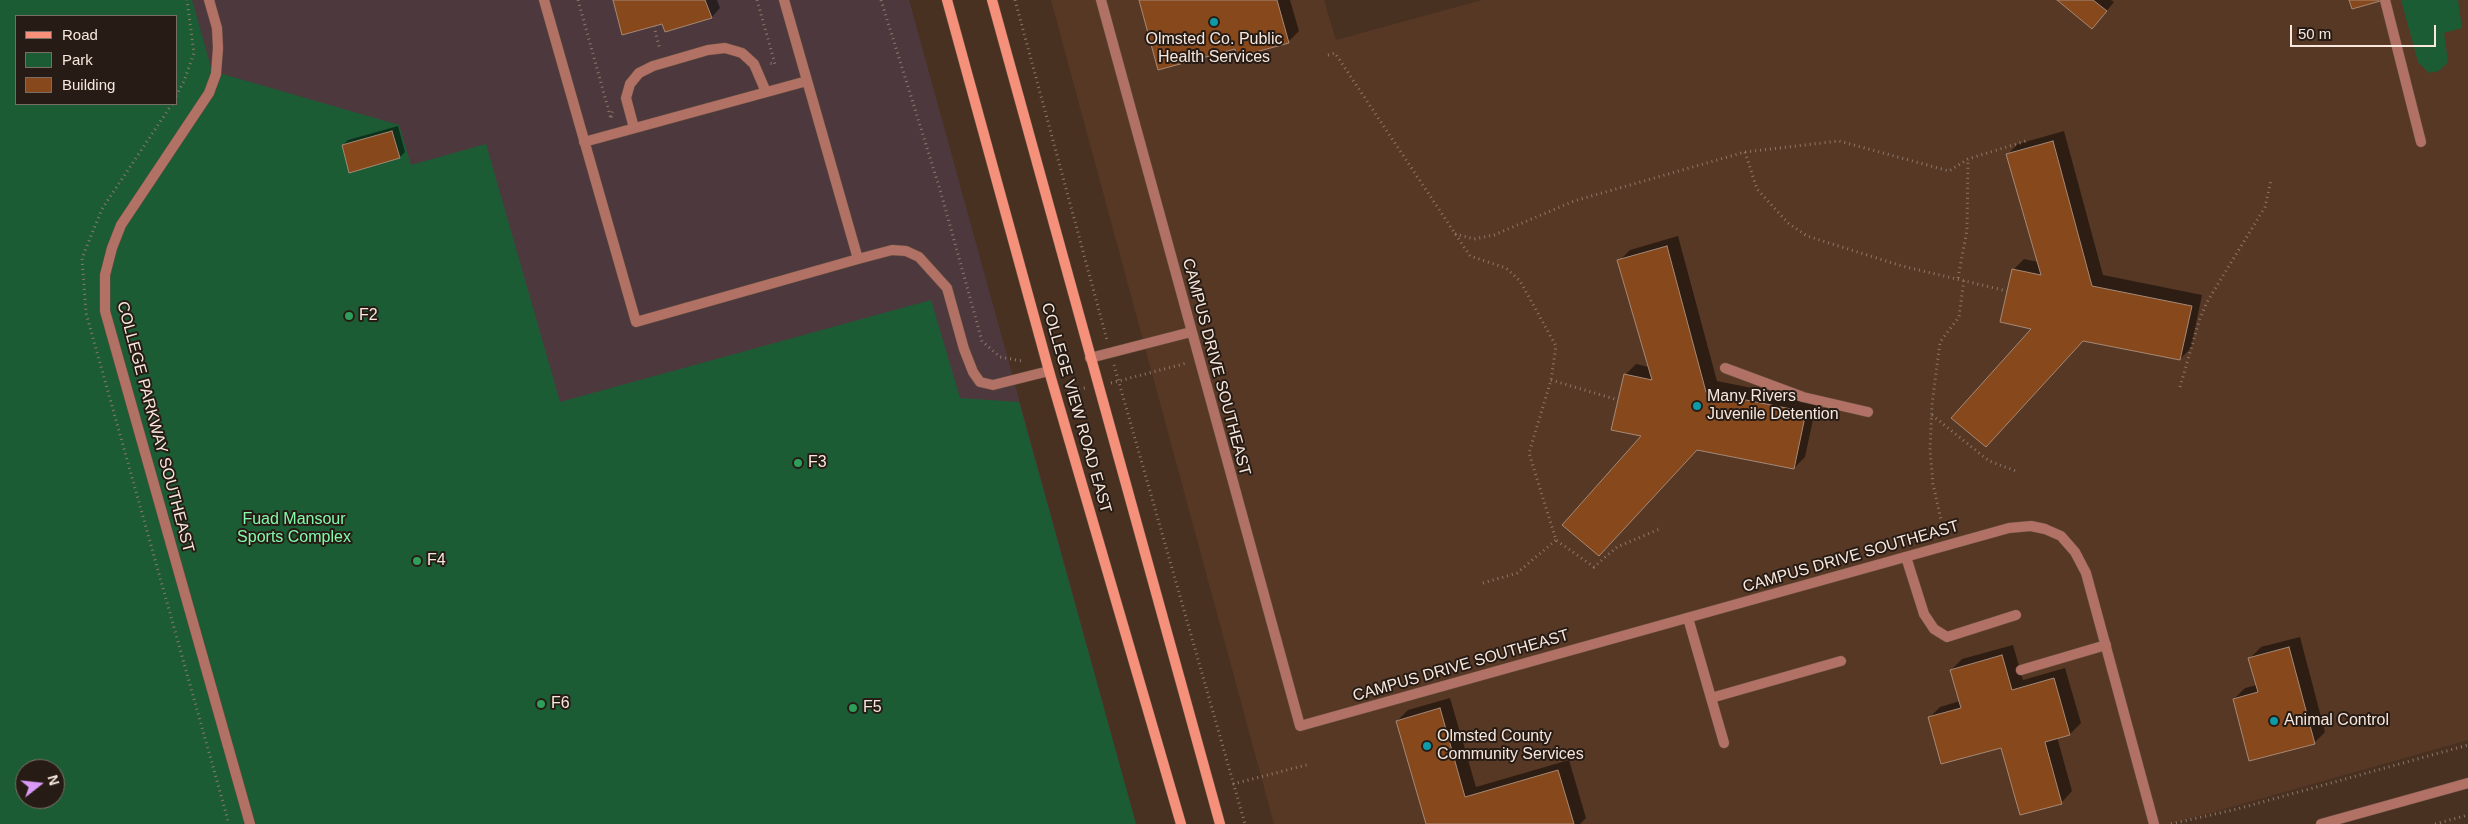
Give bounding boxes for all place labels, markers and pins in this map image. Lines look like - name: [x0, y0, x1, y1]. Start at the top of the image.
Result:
- marker: Olmsted Co. Public Health Services: [1208, 16, 1220, 28]
- place label: Olmsted Co. Public Health Services: [1146, 30, 1282, 68]
- place label: F2: [359, 306, 378, 326]
- marker: F2: [343, 310, 355, 322]
- place label: Many Rivers Juvenile Detention: [1707, 387, 1839, 425]
- marker: Many Rivers Juvenile Detention: [1691, 400, 1703, 412]
- place label: F3: [808, 453, 827, 473]
- marker: F3: [792, 457, 804, 469]
- place label: F4: [427, 551, 446, 571]
- marker: F4: [411, 555, 423, 567]
- place label: F6: [551, 694, 570, 714]
- marker: F6: [535, 698, 547, 710]
- place label: F5: [863, 698, 882, 718]
- marker: F5: [847, 702, 859, 714]
- place label: Animal Control: [2284, 711, 2389, 731]
- marker: Animal Control: [2268, 715, 2280, 727]
- place label: Olmsted County Community Services: [1437, 727, 1584, 765]
- marker: Olmsted County Community Services: [1421, 740, 1433, 752]

